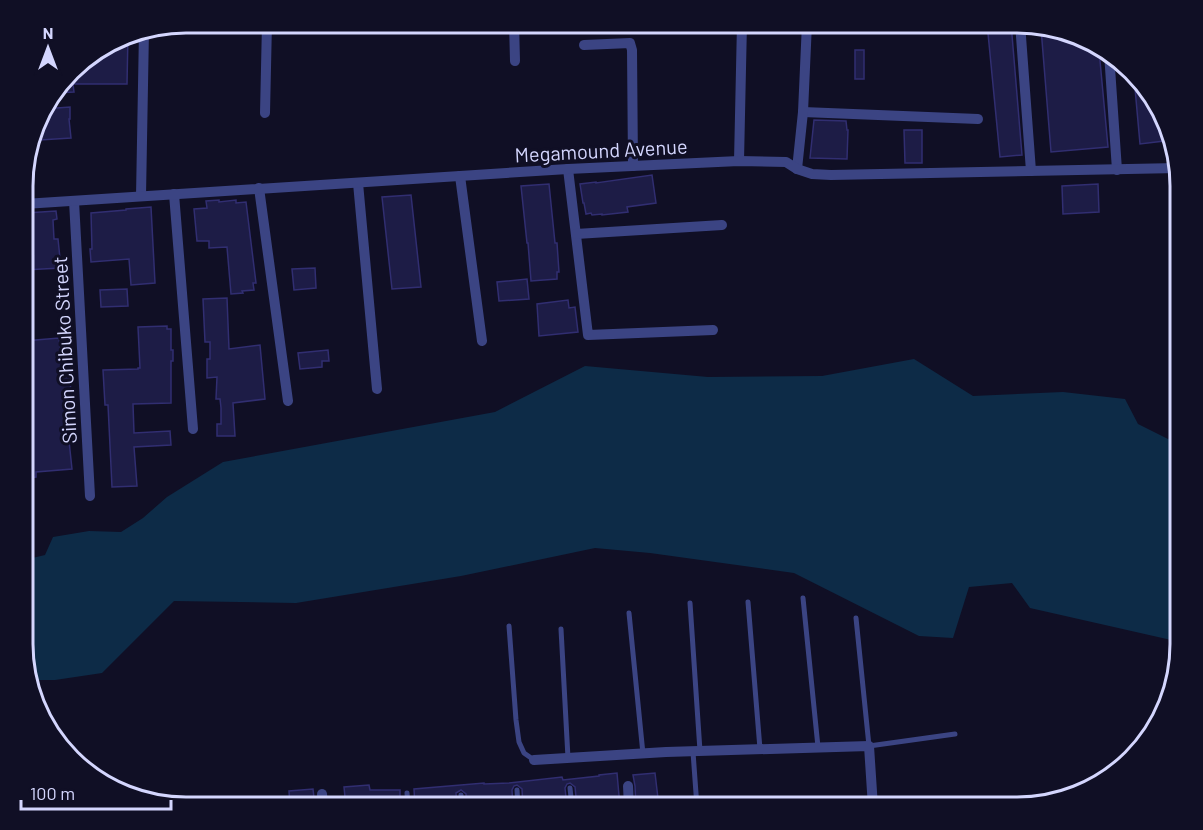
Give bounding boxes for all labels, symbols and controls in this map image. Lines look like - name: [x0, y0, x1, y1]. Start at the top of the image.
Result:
- north arrow: [18, 18, 78, 78]
- text: N: [43, 23, 53, 42]
- street label: Megamound Avenue: [514, 133, 688, 167]
- street label: Simon Chibuko Street: [47, 256, 81, 444]
- scale bar: [21, 773, 171, 811]
- text: 100 m: [30, 782, 75, 804]

